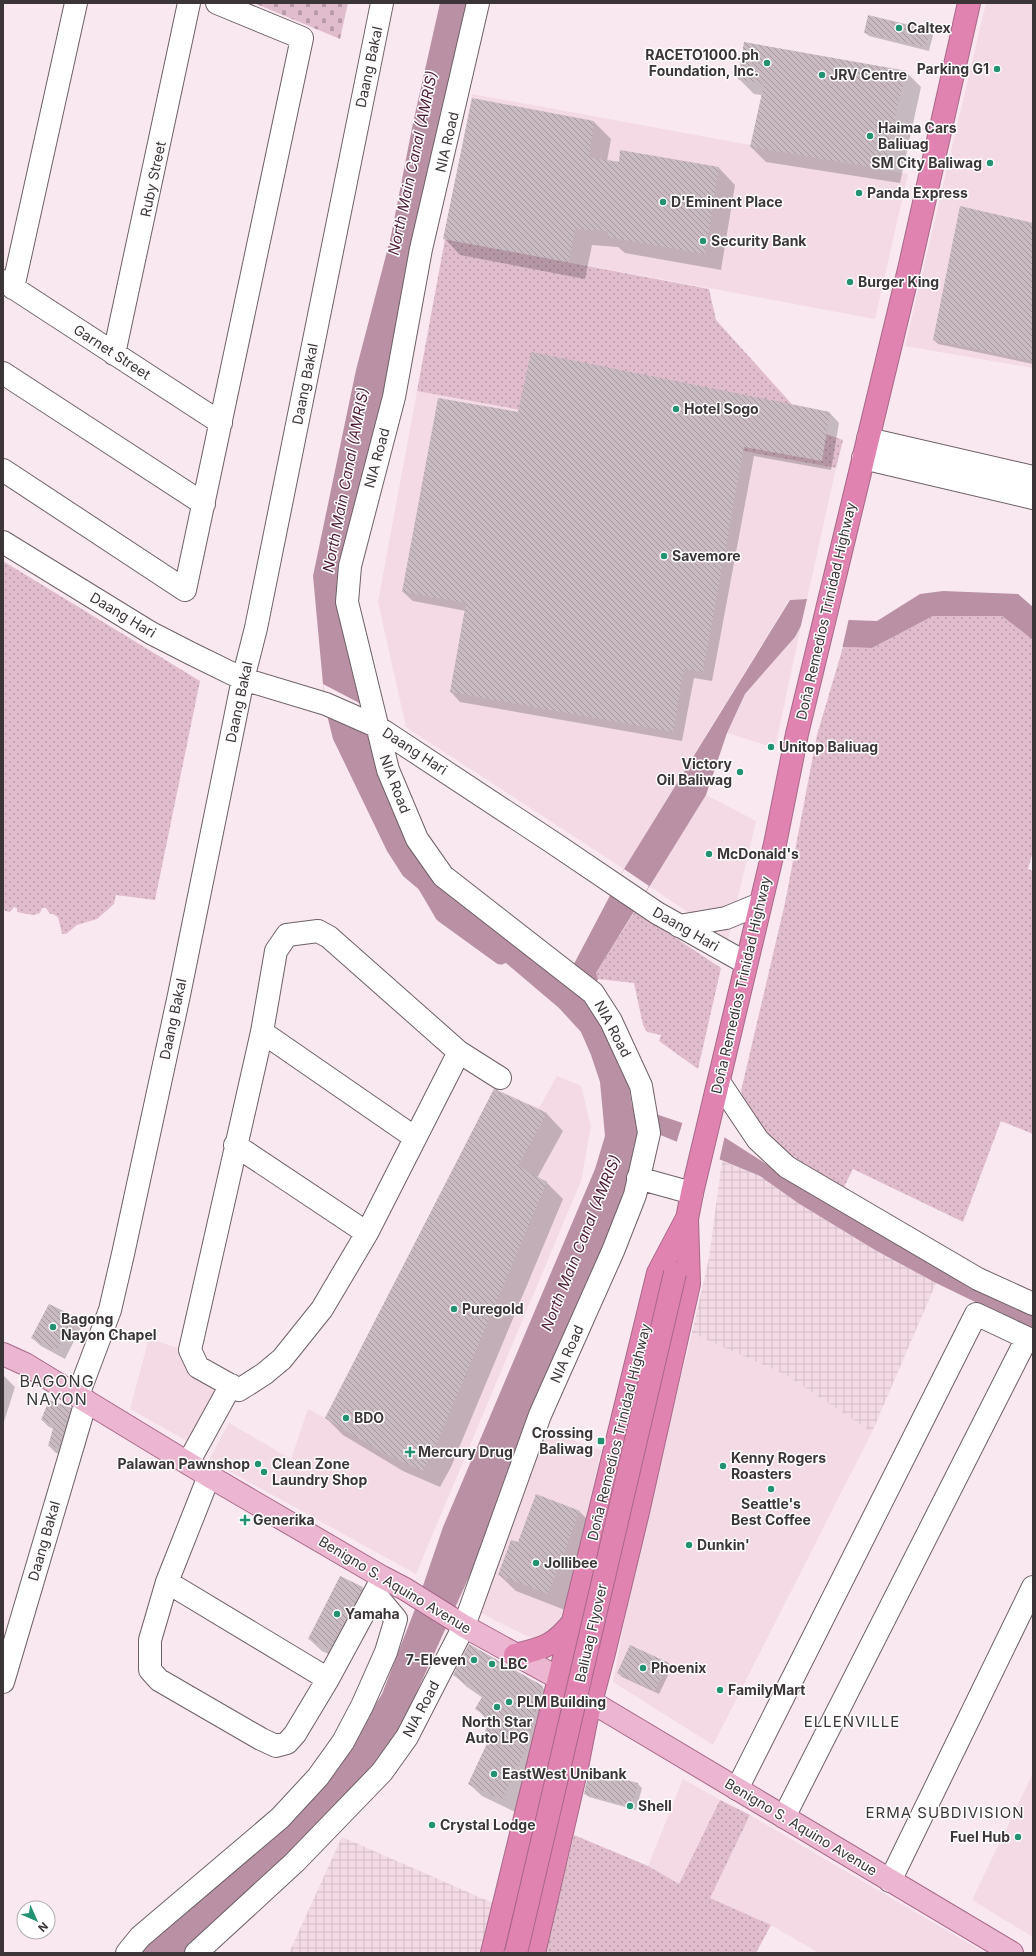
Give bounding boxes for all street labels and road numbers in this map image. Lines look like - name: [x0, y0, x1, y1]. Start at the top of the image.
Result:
- street label: Daang Bakal: [352, 25, 385, 109]
- street label: NIA Road: [431, 110, 462, 174]
- street label: Ruby Street: [136, 139, 169, 218]
- street label: Garnet Street: [71, 320, 154, 383]
- street label: Daang Bakal: [288, 342, 321, 426]
- street label: NIA Road: [360, 426, 393, 490]
- street label: Doña Remedios Trinidad Highway: [792, 500, 859, 721]
- street label: Daang Hari: [87, 588, 159, 641]
- street label: Daang Bakal: [222, 660, 255, 744]
- street label: Daang Hari: [380, 723, 451, 778]
- street label: NIA Road: [376, 752, 414, 816]
- street label: Doña Remedios Trinidad Highway: [707, 874, 774, 1095]
- street label: Daang Hari: [650, 903, 722, 954]
- street label: Daang Bakal: [156, 977, 189, 1061]
- street label: NIA Road: [591, 998, 635, 1060]
- street label: Doña Remedios Trinidad Highway: [583, 1321, 654, 1542]
- street label: NIA Road: [546, 1322, 587, 1385]
- street label: Daang Bakal: [24, 1499, 63, 1583]
- street label: Benigno S. Aquino Avenue: [316, 1532, 475, 1637]
- street label: Baliuag Flyover: [571, 1582, 610, 1684]
- street label: NIA Road: [399, 1678, 443, 1740]
- street label: Benigno S. Aquino Avenue: [722, 1774, 881, 1879]

